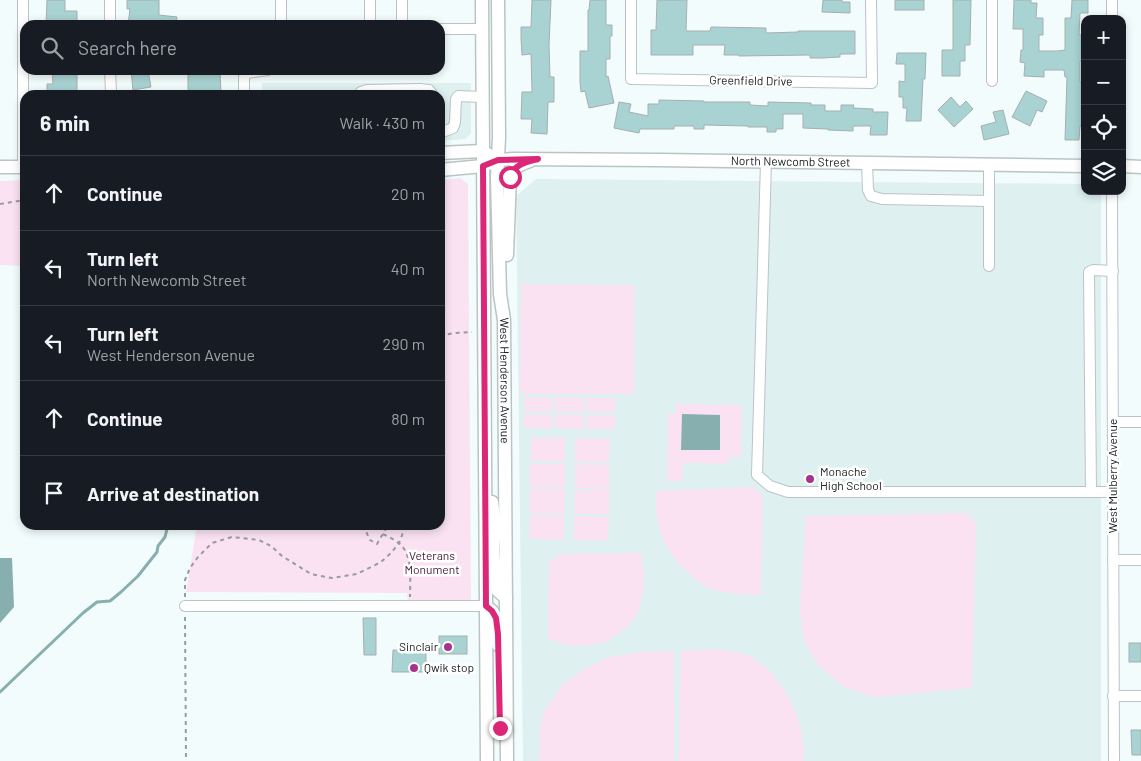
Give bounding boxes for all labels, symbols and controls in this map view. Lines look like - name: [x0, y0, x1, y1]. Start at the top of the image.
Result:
- map controls: [1081, 15, 1126, 195]
- button: +: [1081, 15, 1126, 60]
- search box: [20, 20, 445, 75]
- icon: search: [38, 34, 66, 62]
- text: Search here: [78, 36, 177, 59]
- button: −: [1081, 60, 1126, 105]
- street label: Greenfield Drive: [709, 72, 793, 88]
- button: locate: [1081, 105, 1126, 150]
- text: 6 min: [40, 110, 90, 135]
- text: Walk · 430 m: [340, 113, 425, 132]
- button: layers: [1081, 150, 1126, 195]
- street label: North Newcomb Street: [731, 153, 851, 169]
- route start: [499, 166, 522, 189]
- icon: ahead: [40, 179, 68, 207]
- text: Continue: [87, 182, 163, 205]
- text: 20 m: [391, 184, 425, 203]
- text: Turn left: [87, 247, 158, 270]
- icon: left: [40, 254, 68, 282]
- text: 40 m: [391, 259, 425, 278]
- text: North Newcomb Street: [87, 270, 246, 289]
- street label: West Henderson Avenue: [498, 317, 513, 444]
- text: Turn left: [87, 322, 158, 345]
- icon: left: [40, 329, 68, 357]
- text: 290 m: [383, 334, 425, 353]
- text: West Henderson Avenue: [87, 345, 255, 364]
- icon: ahead: [40, 404, 68, 432]
- text: Continue: [87, 407, 163, 430]
- text: 80 m: [391, 409, 425, 428]
- street label: West Mulberry Avenue: [1105, 419, 1119, 533]
- place label: Monache High School: [820, 464, 882, 492]
- marker: Monache High School: [804, 473, 816, 485]
- icon: arrive: [40, 479, 68, 507]
- text: Arrive at destination: [87, 482, 259, 505]
- park label: Veterans Monument: [404, 548, 460, 576]
- place label: Sinclair: [399, 639, 439, 653]
- marker: Sinclair: [442, 641, 454, 653]
- place label: Qwik stop: [424, 660, 474, 674]
- marker: Qwik stop: [408, 662, 420, 674]
- route end: [489, 717, 512, 740]

